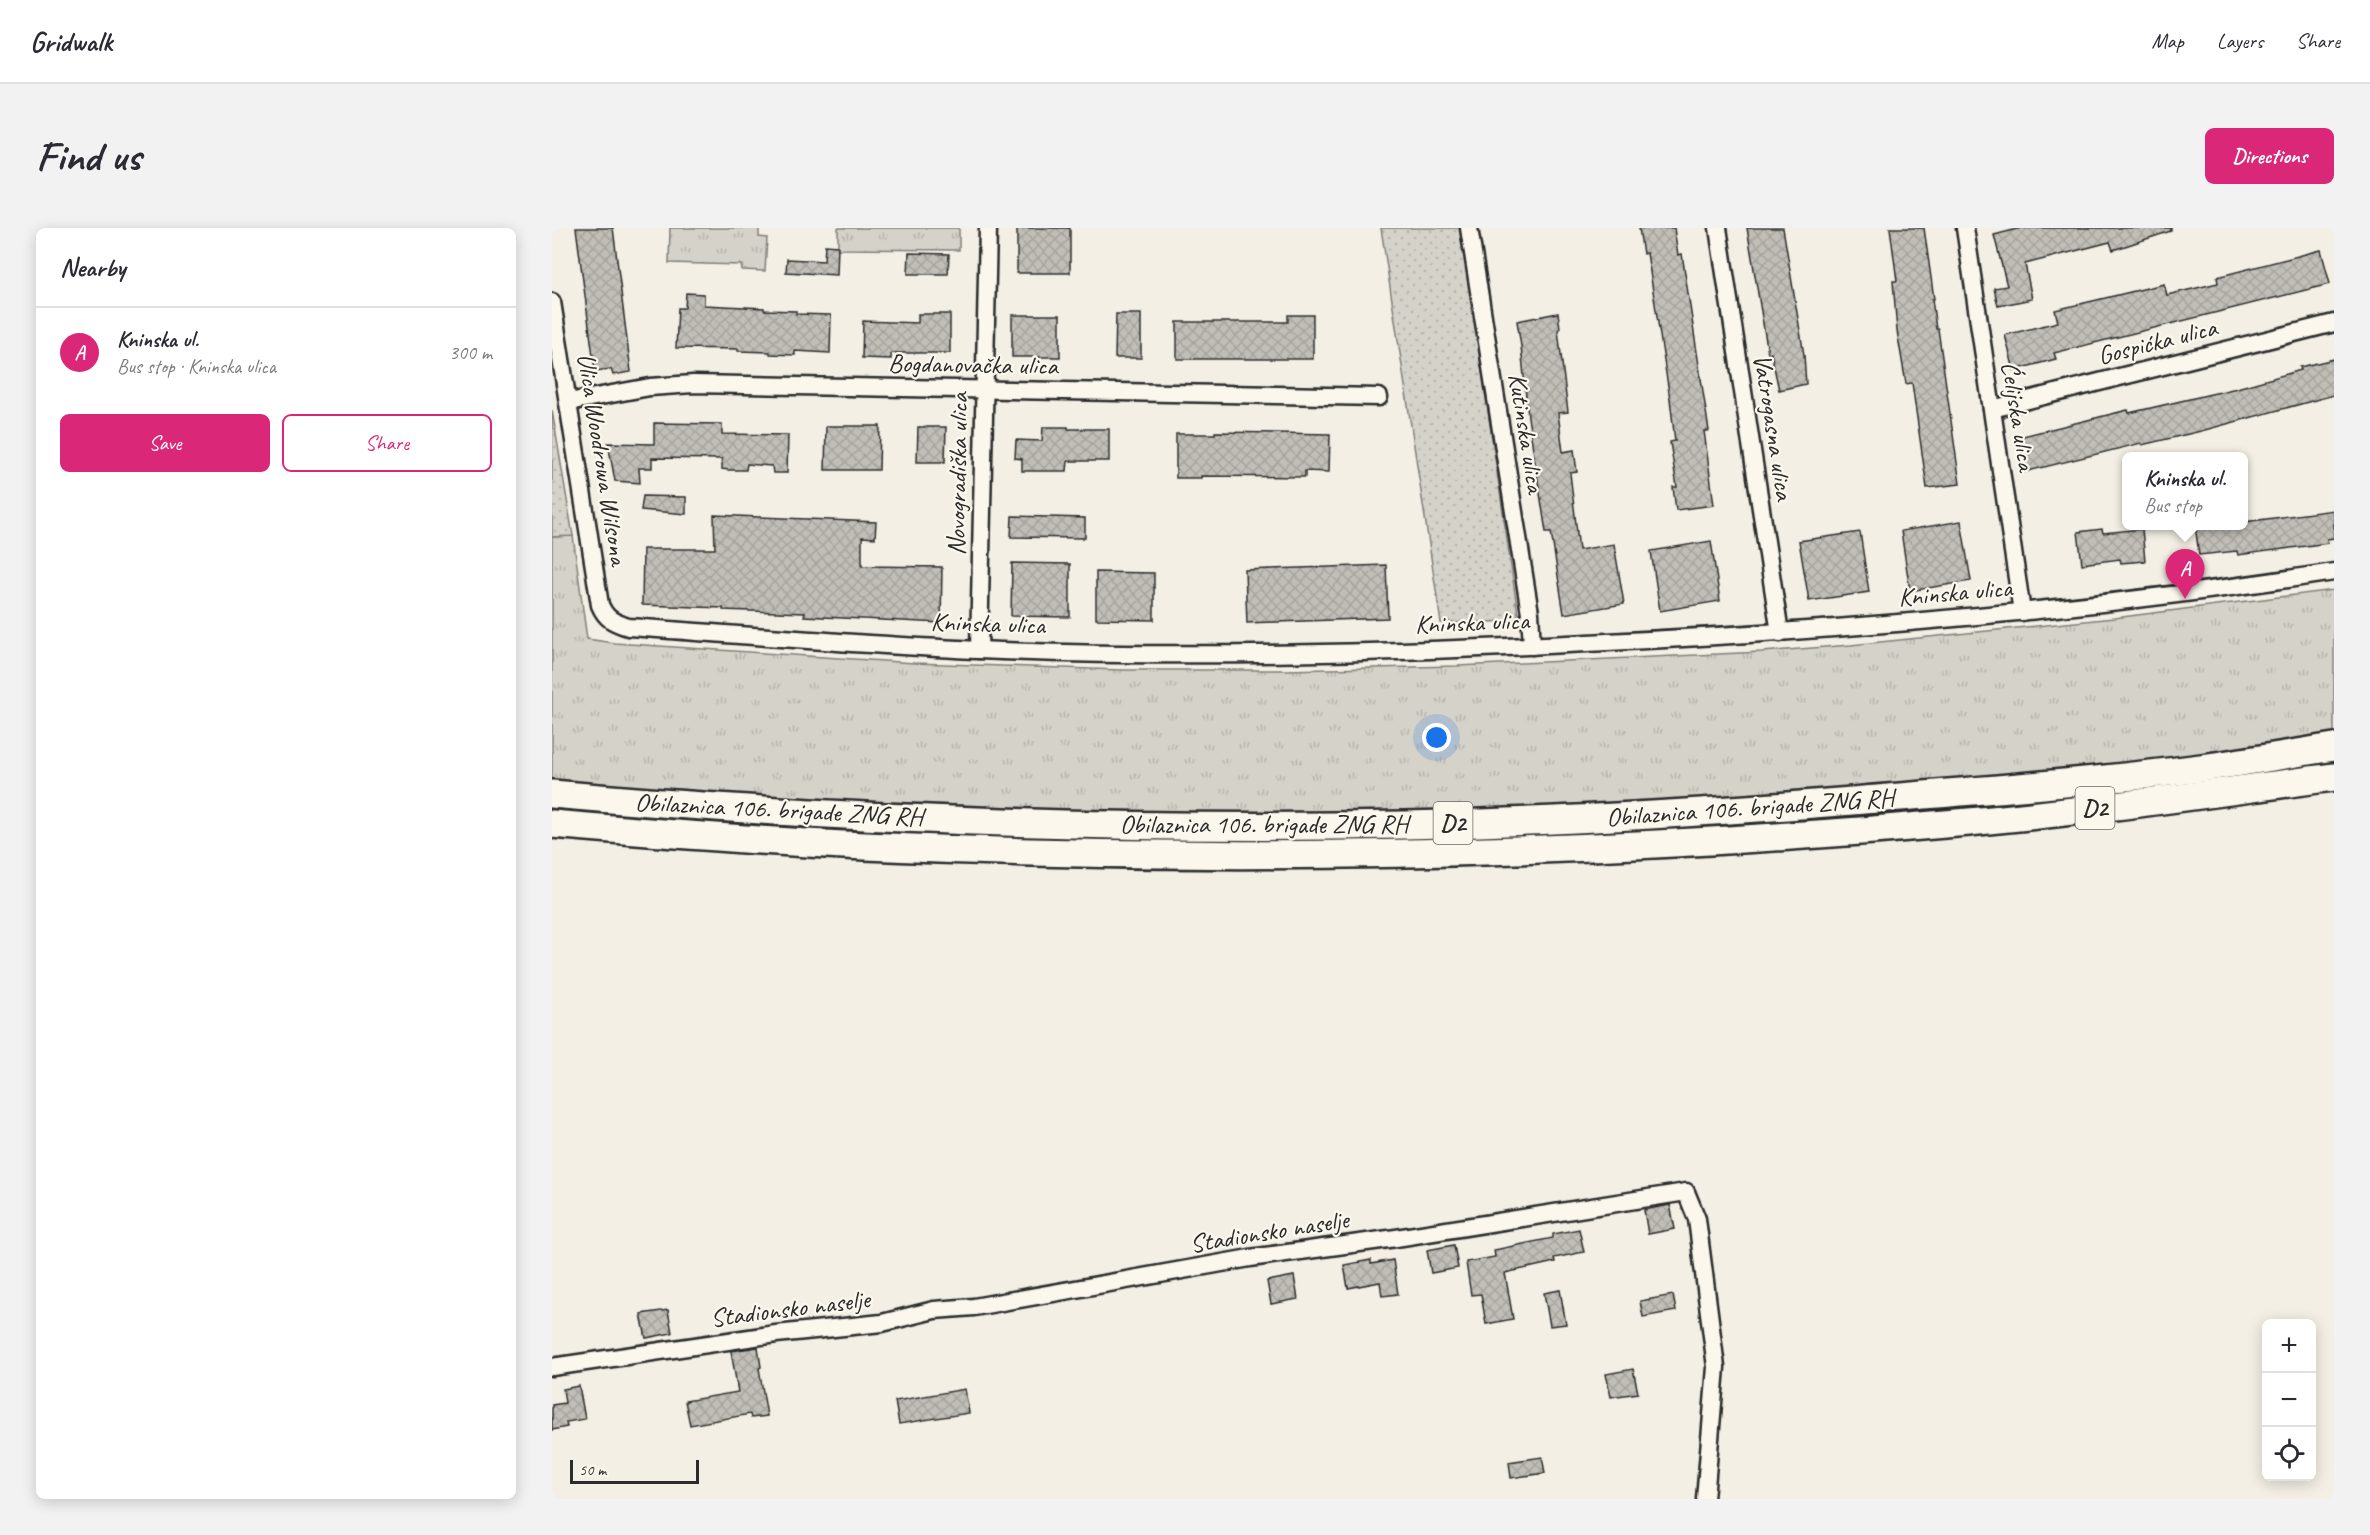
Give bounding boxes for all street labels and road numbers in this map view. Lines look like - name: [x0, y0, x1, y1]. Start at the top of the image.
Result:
- street label: Gospićka ulica: [2094, 310, 2222, 372]
- street label: Bogdanovačka ulica: [888, 347, 1060, 383]
- street label: Ulica Woodrowa Wilsona: [569, 351, 636, 570]
- street label: Vatrogasna ulica: [1746, 352, 1802, 504]
- street label: Ćelijska ulica: [1994, 359, 2044, 475]
- street label: Kutinska ulica: [1501, 371, 1553, 498]
- street label: Novogradiška ulica: [940, 391, 975, 556]
- street label: Kninska ulica: [1897, 571, 2015, 614]
- street label: Kninska ulica: [1414, 604, 1531, 641]
- street label: Kninska ulica: [930, 605, 1047, 642]
- street label: Obilaznica 106. brigade ZNG RH: [1605, 781, 1899, 834]
- street label: Obilaznica 106. brigade ZNG RH: [634, 785, 928, 834]
- road number: D2: [2076, 787, 2114, 829]
- road number: D2: [1434, 802, 1472, 844]
- street label: Obilaznica 106. brigade ZNG RH: [1120, 808, 1412, 841]
- street label: Stadionsko naselje: [1187, 1202, 1353, 1260]
- street label: Stadionsko naselje: [708, 1282, 874, 1335]

